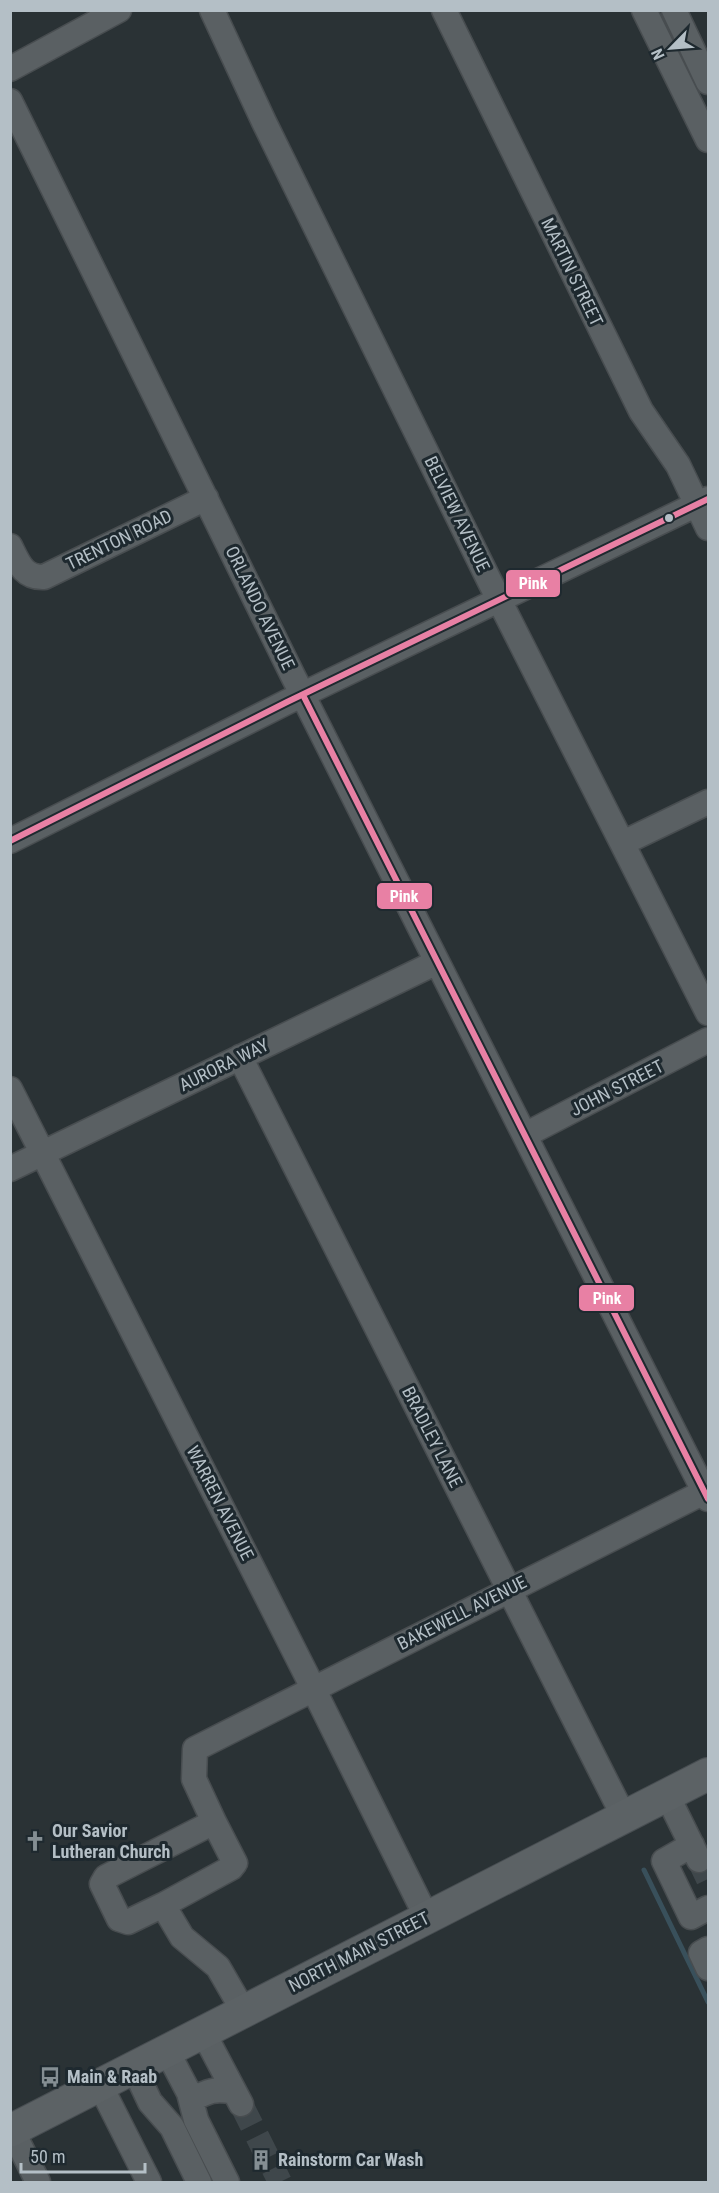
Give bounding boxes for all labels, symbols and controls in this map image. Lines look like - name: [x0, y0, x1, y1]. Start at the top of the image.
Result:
- north arrow: [641, 18, 701, 78]
- text: N: [647, 46, 669, 63]
- street label: MARTIN STREET: [537, 214, 608, 329]
- street label: BELVIEW AVENUE: [420, 453, 495, 575]
- street label: TRENTON ROAD: [63, 505, 175, 574]
- unlabelled marker: [663, 512, 675, 524]
- street label: ORLANDO AVENUE: [221, 543, 299, 673]
- line badge: Pink: [505, 569, 561, 598]
- text: Pink: [519, 574, 548, 593]
- line badge: Pink: [376, 882, 433, 910]
- text: Pink: [390, 887, 419, 906]
- street label: AURORA WAY: [176, 1034, 273, 1095]
- street label: JOHN STREET: [567, 1055, 667, 1120]
- line badge: Pink: [578, 1284, 635, 1312]
- text: Pink: [593, 1289, 622, 1308]
- street label: BRADLEY LANE: [398, 1383, 467, 1491]
- street label: WARREN AVENUE: [183, 1442, 258, 1564]
- street label: BAKEWELL AVENUE: [394, 1571, 530, 1654]
- place label: Our Savior Lutheran Church: [52, 1820, 170, 1862]
- church icon: Our Savior Lutheran Church: [23, 1829, 47, 1853]
- street label: NORTH MAIN STREET: [285, 1907, 433, 1996]
- bus stop icon: Main & Raab: [38, 2065, 62, 2089]
- place label: Main & Raab: [67, 2066, 157, 2087]
- scale bar: [21, 2136, 146, 2174]
- text: 50 m: [30, 2146, 65, 2167]
- building icon: Rainstorm Car Wash: [249, 2148, 273, 2172]
- place label: Rainstorm Car Wash: [278, 2149, 423, 2170]

